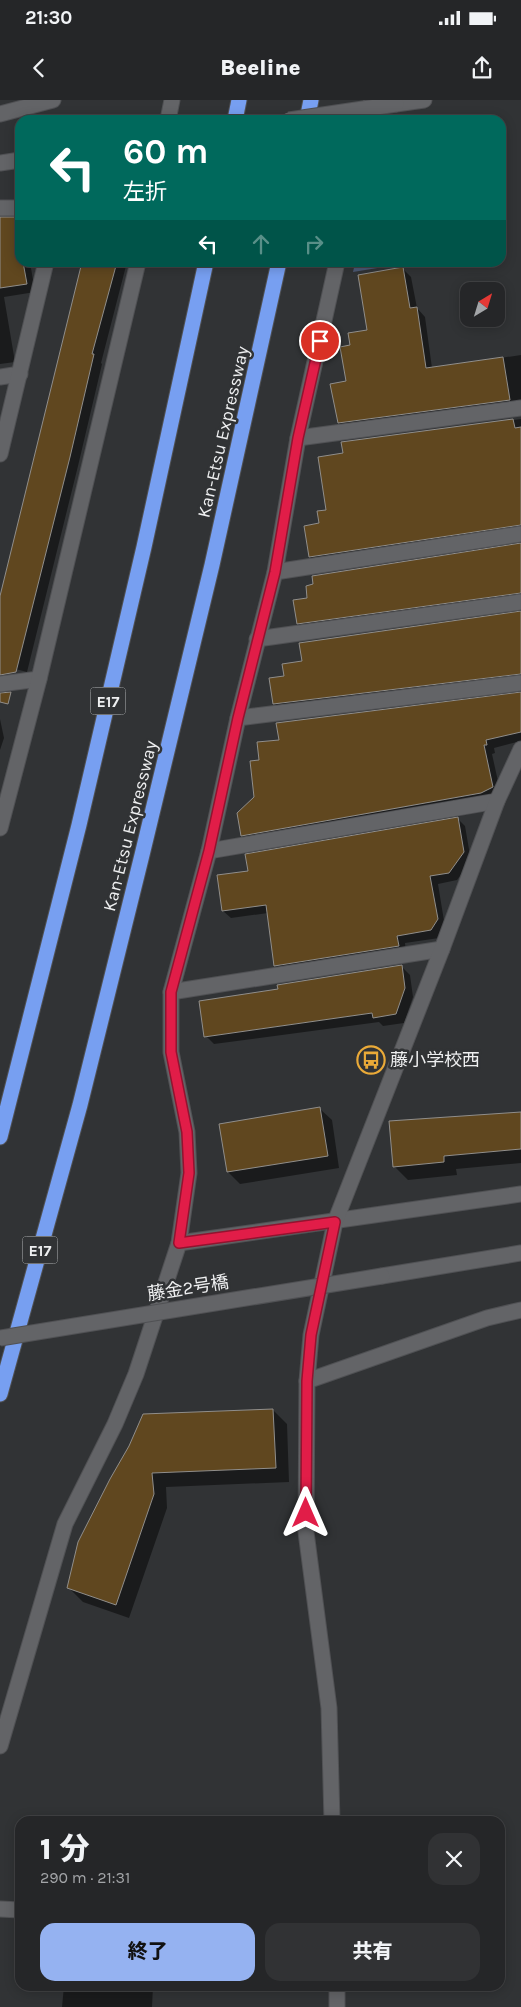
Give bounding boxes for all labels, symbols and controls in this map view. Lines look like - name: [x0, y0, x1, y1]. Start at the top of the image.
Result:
- text: 21:30: [25, 7, 72, 29]
- icon: back: [25, 54, 53, 82]
- icon: share: [468, 54, 496, 82]
- text: Beeline: [220, 55, 301, 81]
- text: 60 m: [123, 131, 208, 172]
- icon: left: [40, 135, 105, 200]
- text: 左折: [123, 179, 167, 205]
- icon: left: [194, 230, 222, 258]
- icon: ahead: [247, 230, 275, 258]
- icon: right: [300, 230, 328, 258]
- north arrow: [460, 282, 505, 328]
- map controls: [460, 282, 505, 327]
- pin: [299, 320, 341, 362]
- icon: arrive: [306, 327, 334, 355]
- street label: Kan-Etsu Expressway: [193, 344, 254, 520]
- road number: E17: [90, 688, 126, 714]
- street label: Kan-Etsu Expressway: [98, 738, 162, 914]
- bus stop icon: 藤小学校西: [356, 1045, 386, 1075]
- place label: 藤小学校西: [390, 1049, 480, 1071]
- road number: E17: [22, 1236, 58, 1264]
- street label: 藤金2号橋: [146, 1271, 230, 1305]
- position arrow: [279, 1486, 331, 1538]
- text: 1 分: [40, 1831, 90, 1867]
- button: close: [428, 1833, 480, 1885]
- text: 290 m · 21:31: [40, 1868, 130, 1887]
- button: 終了: [40, 1923, 255, 1981]
- button: 共有: [265, 1923, 480, 1981]

